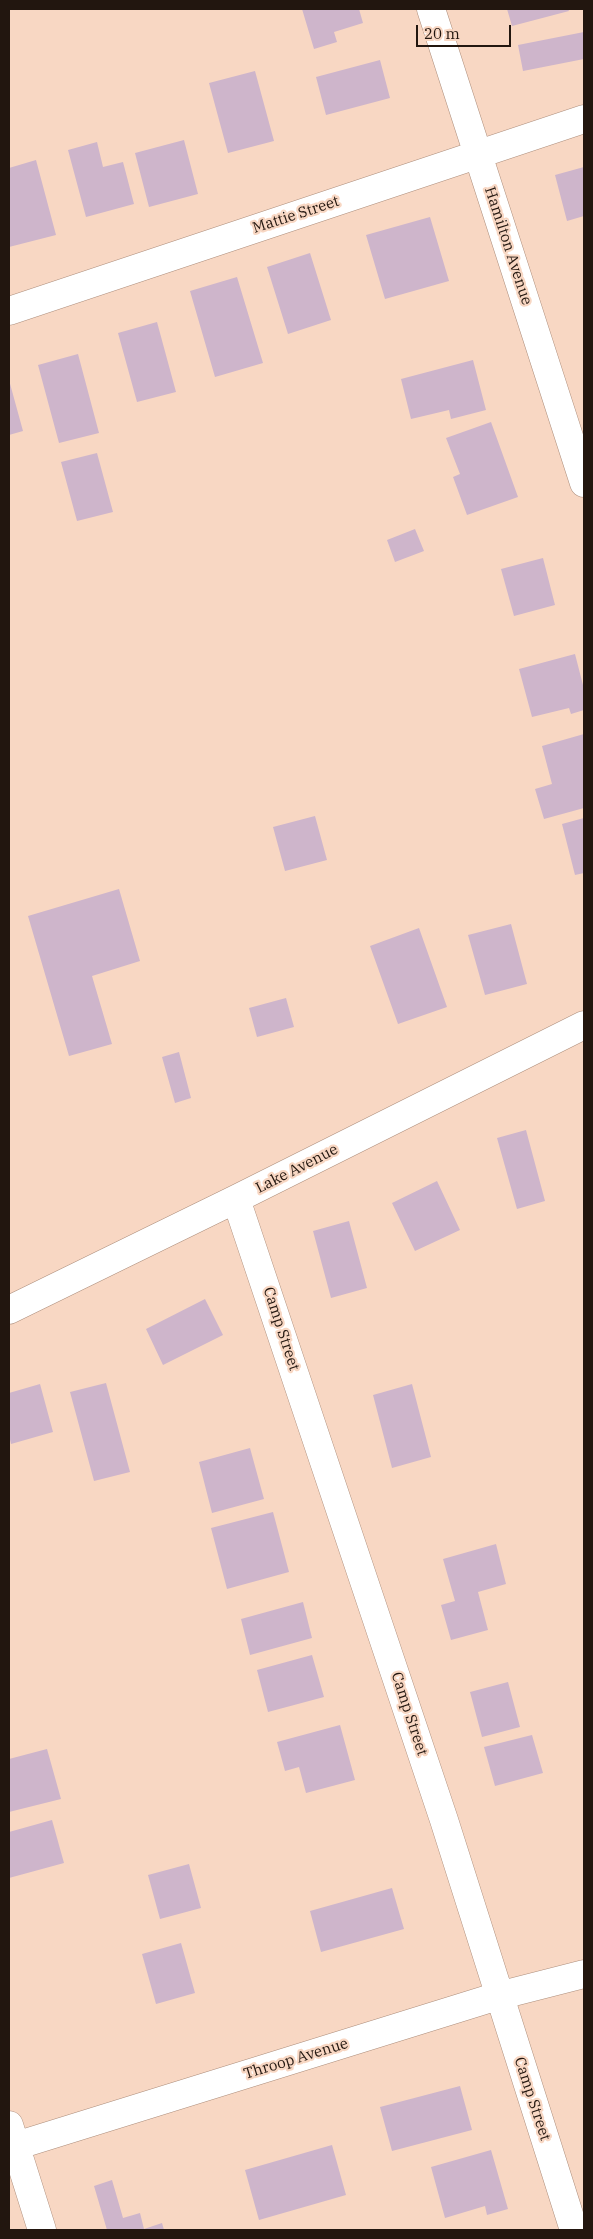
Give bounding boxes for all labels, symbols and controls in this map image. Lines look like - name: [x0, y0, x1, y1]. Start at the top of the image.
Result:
- scale bar: [418, 15, 513, 47]
- text: 20 m: [424, 24, 460, 43]
- street label: Hamilton Avenue: [480, 185, 536, 307]
- street label: Mattie Street: [250, 193, 342, 237]
- street label: Lake Avenue: [253, 1141, 341, 1197]
- street label: Camp Street: [259, 1285, 303, 1373]
- street label: Camp Street: [387, 1670, 431, 1758]
- street label: Throop Avenue: [242, 2035, 350, 2083]
- street label: Camp Street: [510, 2055, 554, 2143]

